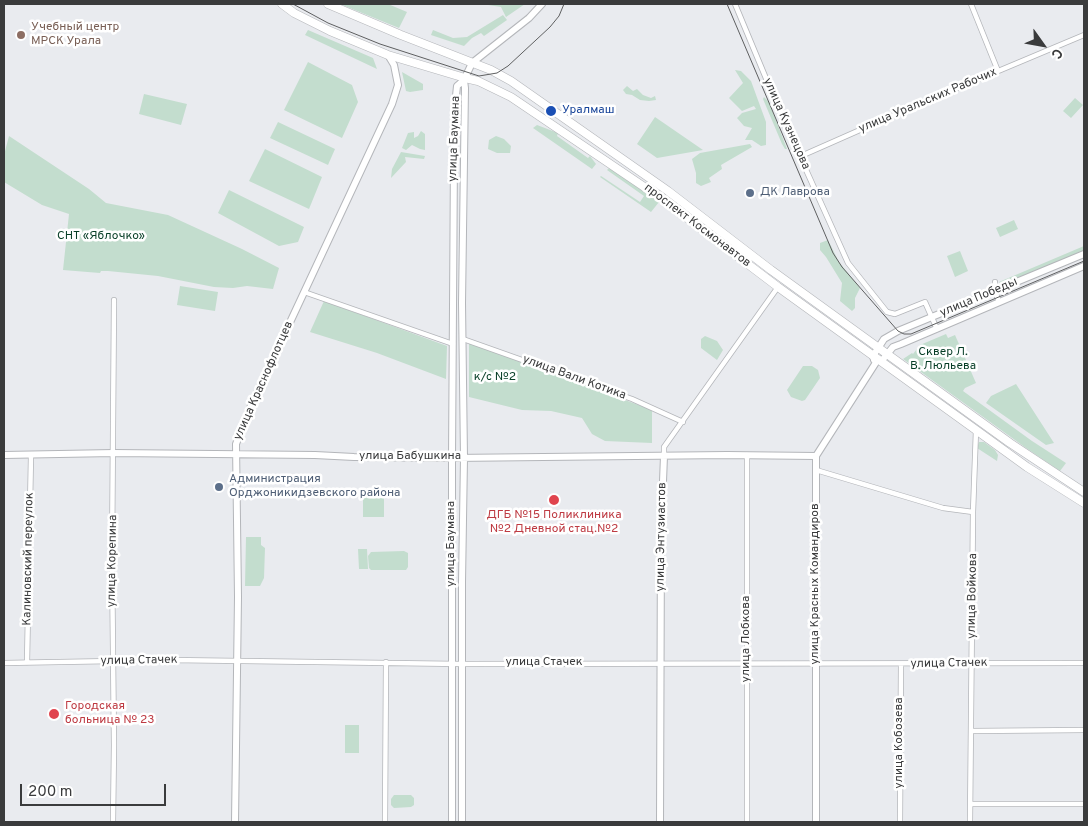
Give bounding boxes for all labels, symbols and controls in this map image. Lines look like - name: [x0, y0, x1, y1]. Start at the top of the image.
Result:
- north arrow: [1018, 20, 1068, 70]
- place label: Учебный центр МРСК Урала: [31, 21, 119, 49]
- marker: Учебный центр МРСК Урала: [15, 29, 27, 41]
- text: С: [1047, 45, 1066, 62]
- street label: улица Уральских Рабочих: [857, 65, 999, 137]
- street label: улица Кузнецова: [759, 76, 813, 172]
- street label: улица Баумана: [446, 96, 464, 182]
- marker: Уралмаш: [544, 104, 558, 118]
- place label: Уралмаш: [562, 104, 614, 118]
- street label: проспект Космонавтов: [641, 181, 753, 271]
- place label: ДК Лаврова: [760, 186, 830, 200]
- marker: ДК Лаврова: [744, 187, 756, 199]
- park label: СНТ «Яблочко»: [57, 230, 145, 244]
- street label: улица Победы: [938, 275, 1020, 321]
- street label: улица Краснофлотцев: [231, 319, 297, 443]
- park label: Сквер Л. В. Люльева: [910, 346, 976, 374]
- street label: улица Вали Котика: [520, 353, 628, 403]
- park label: к/с №2: [474, 371, 516, 385]
- street label: улица Бабушкина: [359, 450, 461, 464]
- place label: Администрация Орджоникидзевского района: [229, 473, 400, 501]
- marker: Администрация Орджоникидзевского района: [213, 481, 225, 493]
- street label: улица Энтузиастов: [654, 482, 670, 592]
- street label: Калиновский переулок: [21, 492, 37, 626]
- marker: ДГБ №15 Поликлиника №2 Дневной стац.№2: [547, 493, 561, 507]
- street label: улица Баумана: [445, 501, 459, 587]
- street label: улица Красных Командиров: [809, 503, 823, 665]
- place label: ДГБ №15 Поликлиника №2 Дневной стац.№2: [487, 509, 621, 537]
- street label: улица Корепина: [105, 515, 121, 607]
- street label: улица Войкова: [965, 553, 981, 639]
- street label: улица Лобкова: [740, 596, 754, 682]
- street label: улица Стачек: [100, 653, 178, 669]
- street label: улица Стачек: [505, 656, 583, 670]
- street label: улица Стачек: [910, 656, 988, 672]
- street label: улица Кобозева: [893, 697, 907, 789]
- place label: Городская больница № 23: [65, 700, 154, 728]
- marker: Городская больница № 23: [47, 707, 61, 721]
- scale bar: [22, 774, 169, 806]
- text: 200 m: [28, 783, 73, 802]

